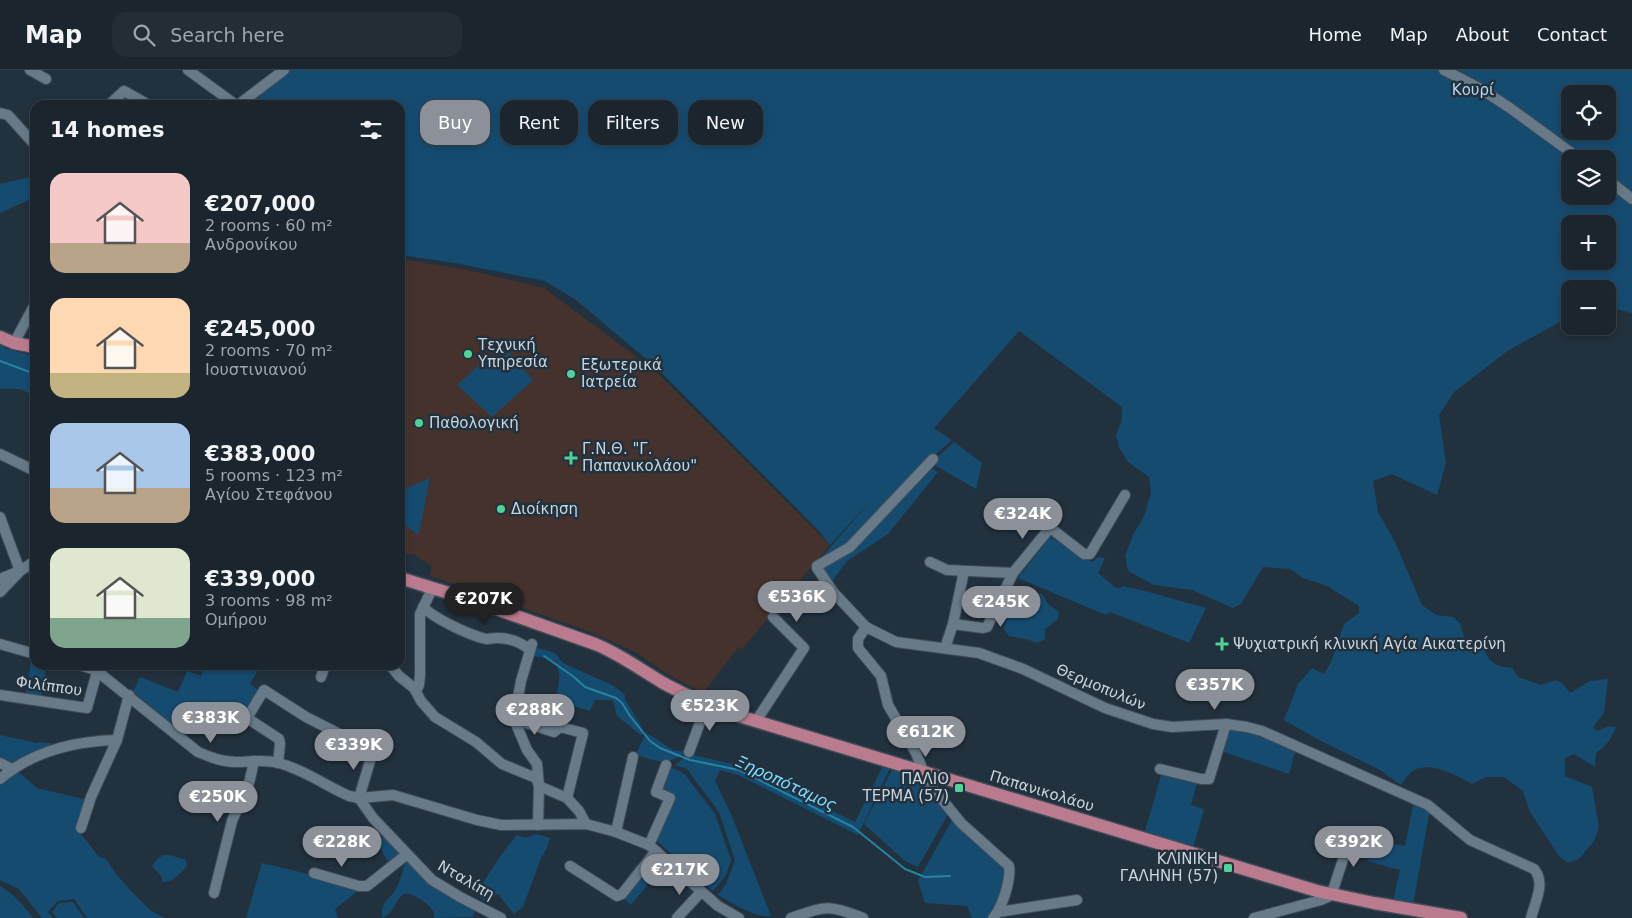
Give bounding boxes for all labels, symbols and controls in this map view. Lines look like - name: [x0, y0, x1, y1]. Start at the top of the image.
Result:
- search box: [112, 12, 462, 57]
- text: Map: [25, 21, 82, 49]
- icon: search: [130, 21, 158, 49]
- text: Search here: [170, 24, 284, 46]
- text: Home: [1309, 24, 1362, 45]
- text: Map: [1390, 24, 1428, 45]
- text: About: [1456, 24, 1509, 45]
- text: Contact: [1537, 24, 1607, 45]
- park label: Κουρί: [1452, 81, 1494, 99]
- map controls: [1561, 85, 1616, 335]
- button: locate: [1561, 85, 1616, 140]
- chip: Buy: [420, 100, 490, 145]
- chip: Rent: [500, 100, 578, 145]
- chip: Filters: [588, 100, 678, 145]
- chip: New: [688, 100, 763, 145]
- icon: filters: [357, 116, 385, 144]
- text: 14 homes: [50, 118, 165, 142]
- button: layers: [1561, 150, 1616, 205]
- text: €207,000: [205, 192, 315, 216]
- icon: home: [90, 193, 150, 253]
- button: +: [1561, 215, 1616, 270]
- text: 2 rooms · 60 m²: [205, 216, 333, 235]
- text: Ανδρονίκου: [205, 235, 297, 254]
- button: −: [1561, 280, 1616, 335]
- text: €245,000: [205, 317, 315, 341]
- icon: home: [90, 318, 150, 378]
- place label: Τεχνική Υπηρεσία: [477, 336, 548, 371]
- text: 2 rooms · 70 m²: [205, 341, 333, 360]
- marker: Τεχνική Υπηρεσία: [462, 348, 474, 360]
- place label: Εξωτερικά Ιατρεία: [581, 356, 662, 391]
- text: Ιουστινιανού: [205, 360, 307, 379]
- marker: Εξωτερικά Ιατρεία: [565, 368, 577, 380]
- place label: Παθολογική: [429, 414, 519, 432]
- marker: Παθολογική: [413, 417, 425, 429]
- place label: Γ.Ν.Θ. "Γ. Παπανικολάου": [582, 440, 697, 475]
- text: €383,000: [205, 442, 315, 466]
- icon: home: [90, 443, 150, 503]
- marker: Γ.Ν.Θ. "Γ. Παπανικολάου": [564, 451, 578, 465]
- text: 5 rooms · 123 m²: [205, 466, 343, 485]
- text: Αγίου Στεφάνου: [205, 485, 332, 504]
- pin: €324K: [988, 498, 1058, 540]
- place label: Διοίκηση: [511, 500, 578, 518]
- marker: Διοίκηση: [495, 503, 507, 515]
- text: €324K: [995, 504, 1051, 523]
- text: €339,000: [205, 567, 315, 591]
- icon: home: [90, 568, 150, 628]
- pin: €536K: [762, 580, 832, 623]
- pin: €207K: [449, 582, 519, 625]
- pin: €245K: [966, 586, 1036, 628]
- text: €536K: [769, 587, 825, 606]
- text: €207K: [456, 589, 512, 608]
- text: 3 rooms · 98 m²: [205, 591, 333, 610]
- text: €245K: [973, 592, 1029, 611]
- text: Ομήρου: [205, 610, 267, 629]
- place label: Ψυχιατρική κλινική Αγία Αικατερίνη: [1233, 635, 1506, 653]
- marker: Ψυχιατρική κλινική Αγία Αικατερίνη: [1215, 637, 1229, 651]
- street label: Θερμοπυλών: [1053, 660, 1149, 714]
- pin: €357K: [1180, 668, 1250, 711]
- street label: Φιλίππου: [15, 672, 83, 700]
- text: €357K: [1187, 675, 1243, 694]
- pin: €523K: [675, 690, 745, 732]
- pin: €288K: [500, 694, 570, 736]
- text: €523K: [682, 696, 738, 715]
- text: €288K: [507, 700, 563, 719]
- pin: €383K: [176, 702, 246, 744]
- text: €383K: [183, 708, 239, 727]
- pin: €612K: [891, 716, 961, 758]
- text: €612K: [898, 722, 954, 741]
- pin: €339K: [319, 728, 389, 771]
- text: €339K: [326, 735, 382, 754]
- water label: Ξηροπόταμος: [733, 751, 839, 815]
- street label: Παπανικολάου: [988, 767, 1096, 815]
- place label: ΠΑΛΙΟ ΤΕΡΜΑ (57): [862, 770, 949, 805]
- pin: €250K: [183, 780, 253, 823]
- marker: ΠΑΛΙΟ ΤΕΡΜΑ (57): [953, 782, 965, 794]
- text: €250K: [190, 787, 246, 806]
- pin: €228K: [307, 826, 377, 868]
- pin: €392K: [1319, 826, 1389, 868]
- text: €228K: [314, 832, 370, 851]
- text: €392K: [1326, 832, 1382, 851]
- place label: ΚΛΙΝΙΚΗ ΓΑΛΗΝΗ (57): [1120, 850, 1218, 885]
- pin: €217K: [645, 854, 715, 896]
- street label: Νταλίπη: [434, 857, 498, 903]
- text: €217K: [652, 860, 708, 879]
- marker: ΚΛΙΝΙΚΗ ΓΑΛΗΝΗ (57): [1222, 862, 1234, 874]

